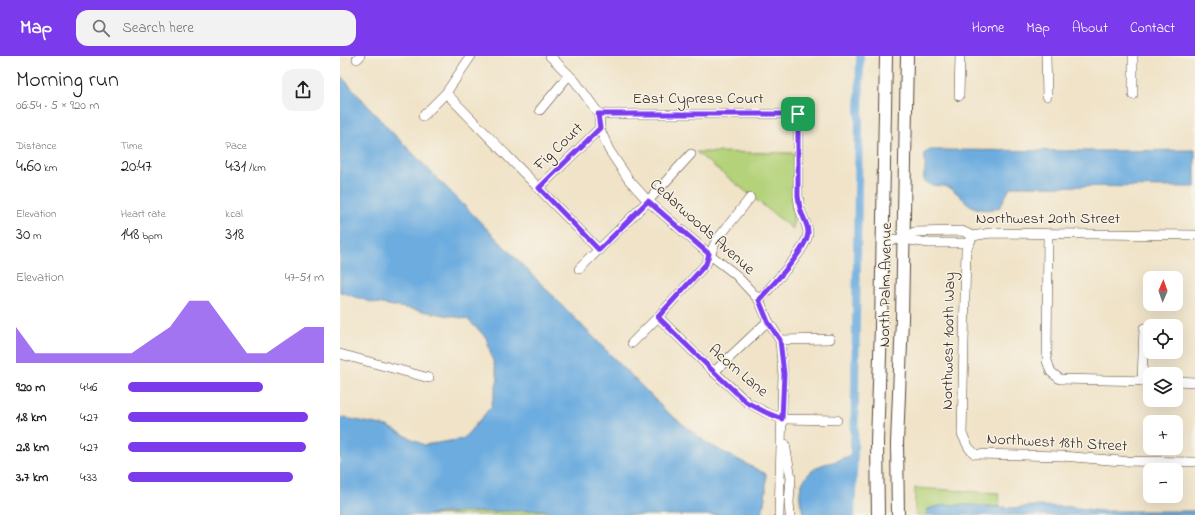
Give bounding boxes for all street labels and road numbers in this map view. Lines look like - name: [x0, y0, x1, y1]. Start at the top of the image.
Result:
- street label: East Cypress Court: [632, 87, 764, 111]
- street label: Fig Court: [528, 117, 590, 178]
- street label: Cedarwoods Avenue: [644, 173, 761, 281]
- street label: Northwest 20th Street: [976, 207, 1121, 231]
- street label: North Palm Avenue: [873, 222, 899, 348]
- street label: Northwest 100th Way: [936, 272, 962, 410]
- street label: Acorn Lane: [703, 339, 774, 404]
- street label: Northwest 18th Street: [986, 427, 1128, 459]

